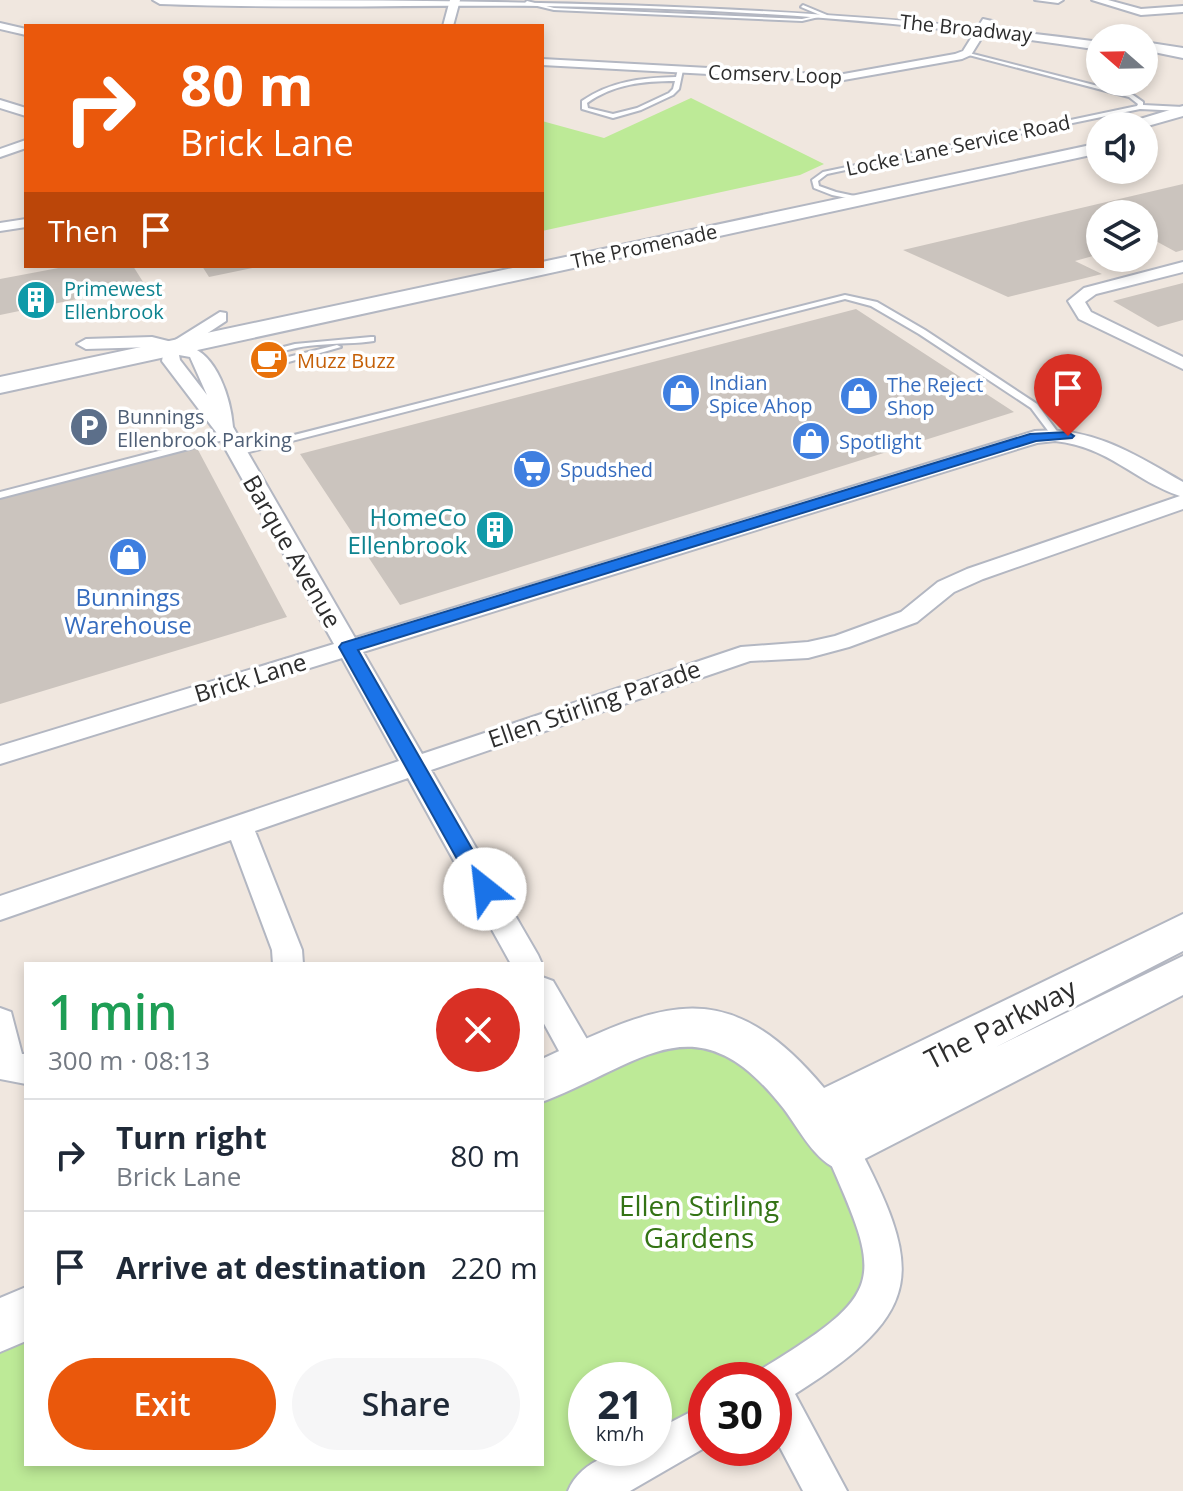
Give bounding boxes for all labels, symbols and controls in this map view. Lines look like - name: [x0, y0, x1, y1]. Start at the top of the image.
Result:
- street label: The Broadway: [899, 8, 1034, 48]
- north arrow: [1086, 24, 1158, 96]
- map controls: [1086, 24, 1158, 272]
- text: 80 m: [180, 46, 314, 122]
- icon: right: [48, 56, 152, 160]
- street label: Comserv Loop: [708, 58, 842, 90]
- street label: Locke Lane Service Road: [844, 108, 1072, 182]
- button: sound: [1086, 112, 1158, 184]
- text: Brick Lane: [180, 118, 354, 167]
- button: layers: [1086, 200, 1158, 272]
- icon: arrive: [134, 208, 178, 252]
- text: Then: [48, 210, 118, 251]
- street label: The Promenade: [569, 217, 719, 275]
- place label: Primewest Ellenbrook: [64, 275, 164, 325]
- building icon: Primewest Ellenbrook: [15, 279, 57, 321]
- cafe icon: Muzz Buzz: [248, 339, 290, 381]
- place label: Muzz Buzz: [297, 347, 395, 374]
- pin: [1034, 354, 1102, 436]
- icon: arrive: [1046, 366, 1090, 410]
- place label: Indian Spice Ahop: [709, 369, 812, 419]
- place label: The Reject Shop: [887, 371, 983, 421]
- shop icon: Indian Spice Ahop: [660, 372, 702, 414]
- shop icon: The Reject Shop: [838, 375, 880, 417]
- place label: Bunnings Ellenbrook Parking: [117, 403, 292, 453]
- parking icon: Bunnings Ellenbrook Parking: [68, 406, 110, 448]
- shop icon: Spotlight: [790, 420, 832, 462]
- place label: Spotlight: [839, 428, 922, 455]
- supermarket icon: Spudshed: [511, 448, 553, 490]
- place label: Spudshed: [560, 456, 653, 483]
- street label: Barque Avenue: [236, 469, 350, 633]
- place label: HomeCo Ellenbrook: [347, 500, 467, 561]
- building icon: HomeCo Ellenbrook: [474, 509, 516, 551]
- shop icon: Bunnings Warehouse: [107, 536, 149, 578]
- place label: Bunnings Warehouse: [64, 580, 192, 641]
- street label: Brick Lane: [190, 644, 310, 710]
- street label: Ellen Stirling Parade: [483, 651, 705, 755]
- position arrow: [443, 847, 527, 931]
- street label: The Parkway: [918, 968, 1083, 1077]
- text: 1 min: [48, 979, 178, 1044]
- button: close: [436, 988, 520, 1072]
- text: 300 m · 08:13: [48, 1042, 210, 1078]
- text: Turn right: [116, 1117, 267, 1158]
- icon: right: [48, 1133, 92, 1177]
- text: 80 m: [450, 1135, 520, 1176]
- text: Brick Lane: [116, 1158, 241, 1194]
- park label: Ellen Stirling Gardens: [619, 1186, 779, 1256]
- icon: arrive: [48, 1245, 92, 1289]
- text: Arrive at destination: [116, 1247, 427, 1288]
- text: 220 m: [451, 1247, 538, 1288]
- button: Exit: [48, 1358, 276, 1450]
- button: Share: [292, 1358, 520, 1450]
- speed limit sign: 30: [688, 1362, 792, 1466]
- text: 21: [597, 1376, 643, 1431]
- text: km/h: [596, 1420, 644, 1447]

